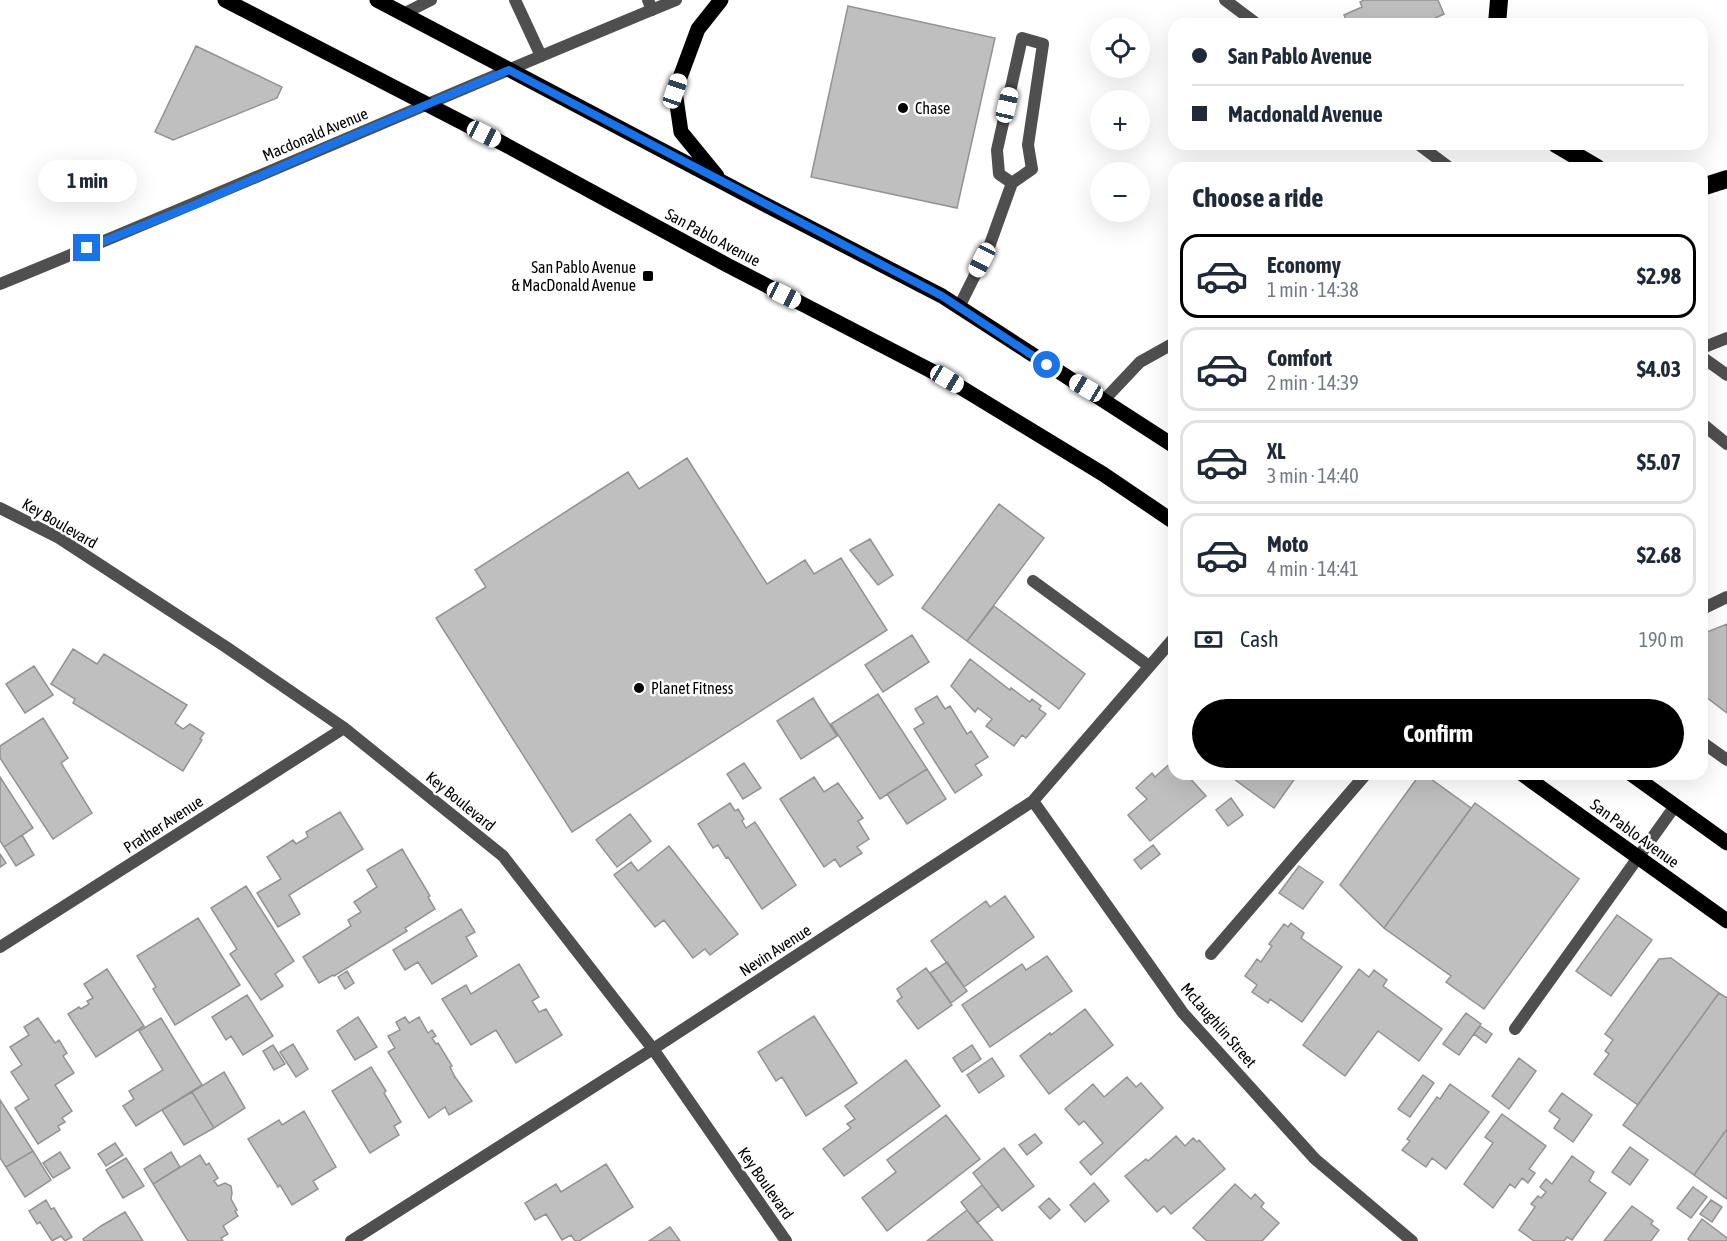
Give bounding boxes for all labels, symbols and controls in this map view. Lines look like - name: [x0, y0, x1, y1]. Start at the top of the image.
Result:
- map controls: [1090, 18, 1150, 222]
- button: locate: [1090, 18, 1150, 78]
- text: San Pablo Avenue: [1228, 43, 1372, 69]
- car: [661, 71, 689, 111]
- car: [994, 85, 1020, 125]
- button: +: [1090, 90, 1150, 150]
- place label: Chase: [915, 99, 950, 117]
- marker: Chase: [896, 101, 910, 115]
- text: Macdonald Avenue: [1228, 101, 1383, 127]
- street label: Macdonald Avenue: [260, 104, 370, 164]
- car: [464, 118, 504, 150]
- callout: 1 min: [38, 161, 136, 203]
- button: −: [1090, 162, 1150, 222]
- text: 1 min: [67, 169, 108, 192]
- text: Choose a ride: [1192, 182, 1324, 213]
- street label: San Pablo Avenue: [663, 204, 763, 270]
- route end: [73, 234, 100, 261]
- car: [966, 240, 998, 280]
- icon: car: [1195, 249, 1249, 303]
- text: Economy: [1267, 252, 1341, 278]
- place label: San Pablo Avenue & MacDonald Avenue: [512, 258, 636, 294]
- text: $2.98: [1637, 263, 1681, 289]
- marker: San Pablo Avenue & MacDonald Avenue: [641, 269, 655, 283]
- text: 1 min · 14:38: [1267, 278, 1359, 301]
- car: [764, 279, 804, 311]
- icon: car: [1195, 342, 1249, 396]
- text: Comfort: [1267, 345, 1332, 371]
- route start: [1033, 351, 1060, 378]
- text: $4.03: [1637, 356, 1681, 382]
- car: [927, 362, 967, 396]
- car: [1066, 371, 1106, 405]
- text: 2 min · 14:39: [1267, 371, 1359, 394]
- icon: car: [1195, 435, 1249, 489]
- text: XL: [1267, 438, 1285, 464]
- text: $5.07: [1637, 449, 1681, 475]
- text: 3 min · 14:40: [1267, 464, 1359, 487]
- street label: Key Boulevard: [19, 494, 101, 553]
- icon: car: [1195, 528, 1249, 582]
- text: Moto: [1267, 531, 1309, 557]
- text: $2.68: [1637, 542, 1681, 568]
- text: 4 min · 14:41: [1267, 557, 1359, 580]
- icon: cash: [1192, 623, 1225, 656]
- text: Cash: [1240, 626, 1279, 652]
- text: 190 m: [1639, 628, 1684, 651]
- place label: Planet Fitness: [651, 679, 734, 697]
- marker: Planet Fitness: [632, 681, 646, 695]
- button: Confirm: [1192, 699, 1684, 768]
- street label: Key Boulevard: [422, 768, 499, 835]
- street label: Prather Avenue: [120, 792, 206, 856]
- street label: San Pablo Avenue: [1587, 795, 1683, 871]
- street label: Nevin Avenue: [736, 920, 814, 980]
- street label: McLaughlin Street: [1177, 979, 1261, 1072]
- street label: Key Boulevard: [734, 1144, 797, 1223]

